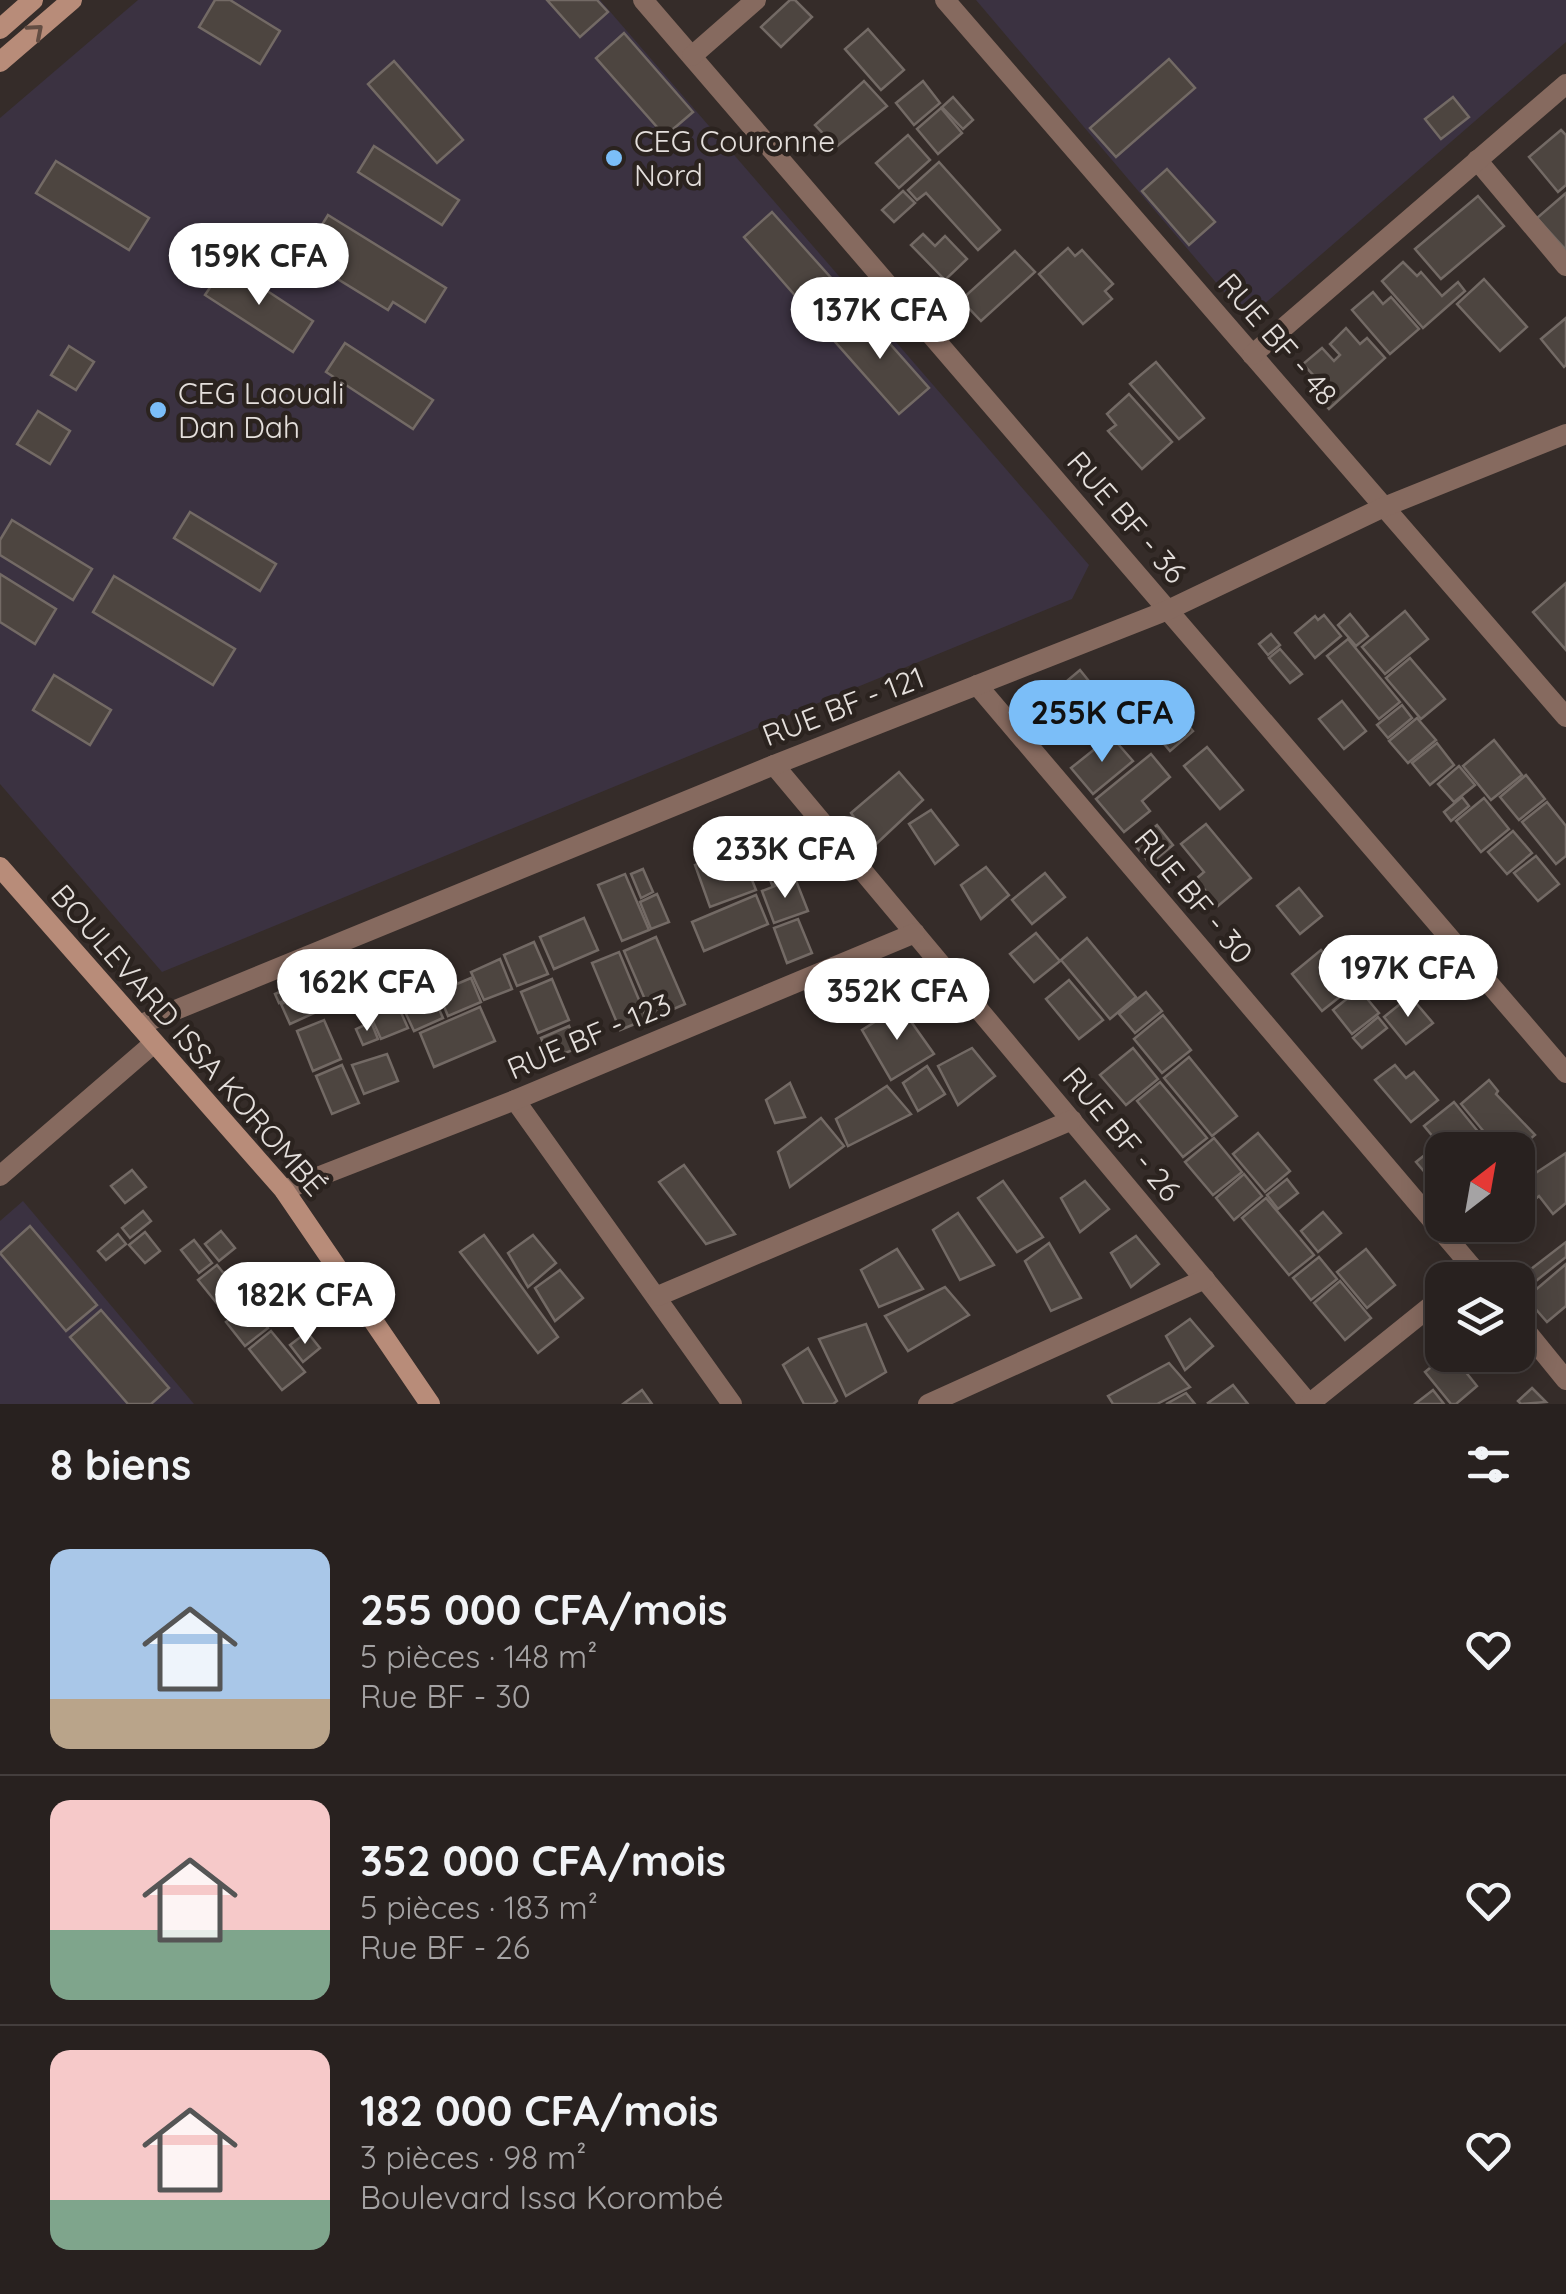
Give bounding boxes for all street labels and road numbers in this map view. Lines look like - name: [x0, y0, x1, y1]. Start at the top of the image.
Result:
- street label: RUE BF - 48: [1210, 265, 1346, 413]
- street label: RUE BF - 36: [1059, 443, 1195, 591]
- street label: RUE BF - 121: [757, 658, 929, 754]
- street label: RUE BF - 30: [1127, 821, 1261, 971]
- street label: BOULEVARD ISSA KOROMBÉ: [43, 876, 335, 1204]
- street label: RUE BF - 123: [501, 984, 677, 1088]
- street label: RUE BF - 26: [1055, 1059, 1189, 1209]

